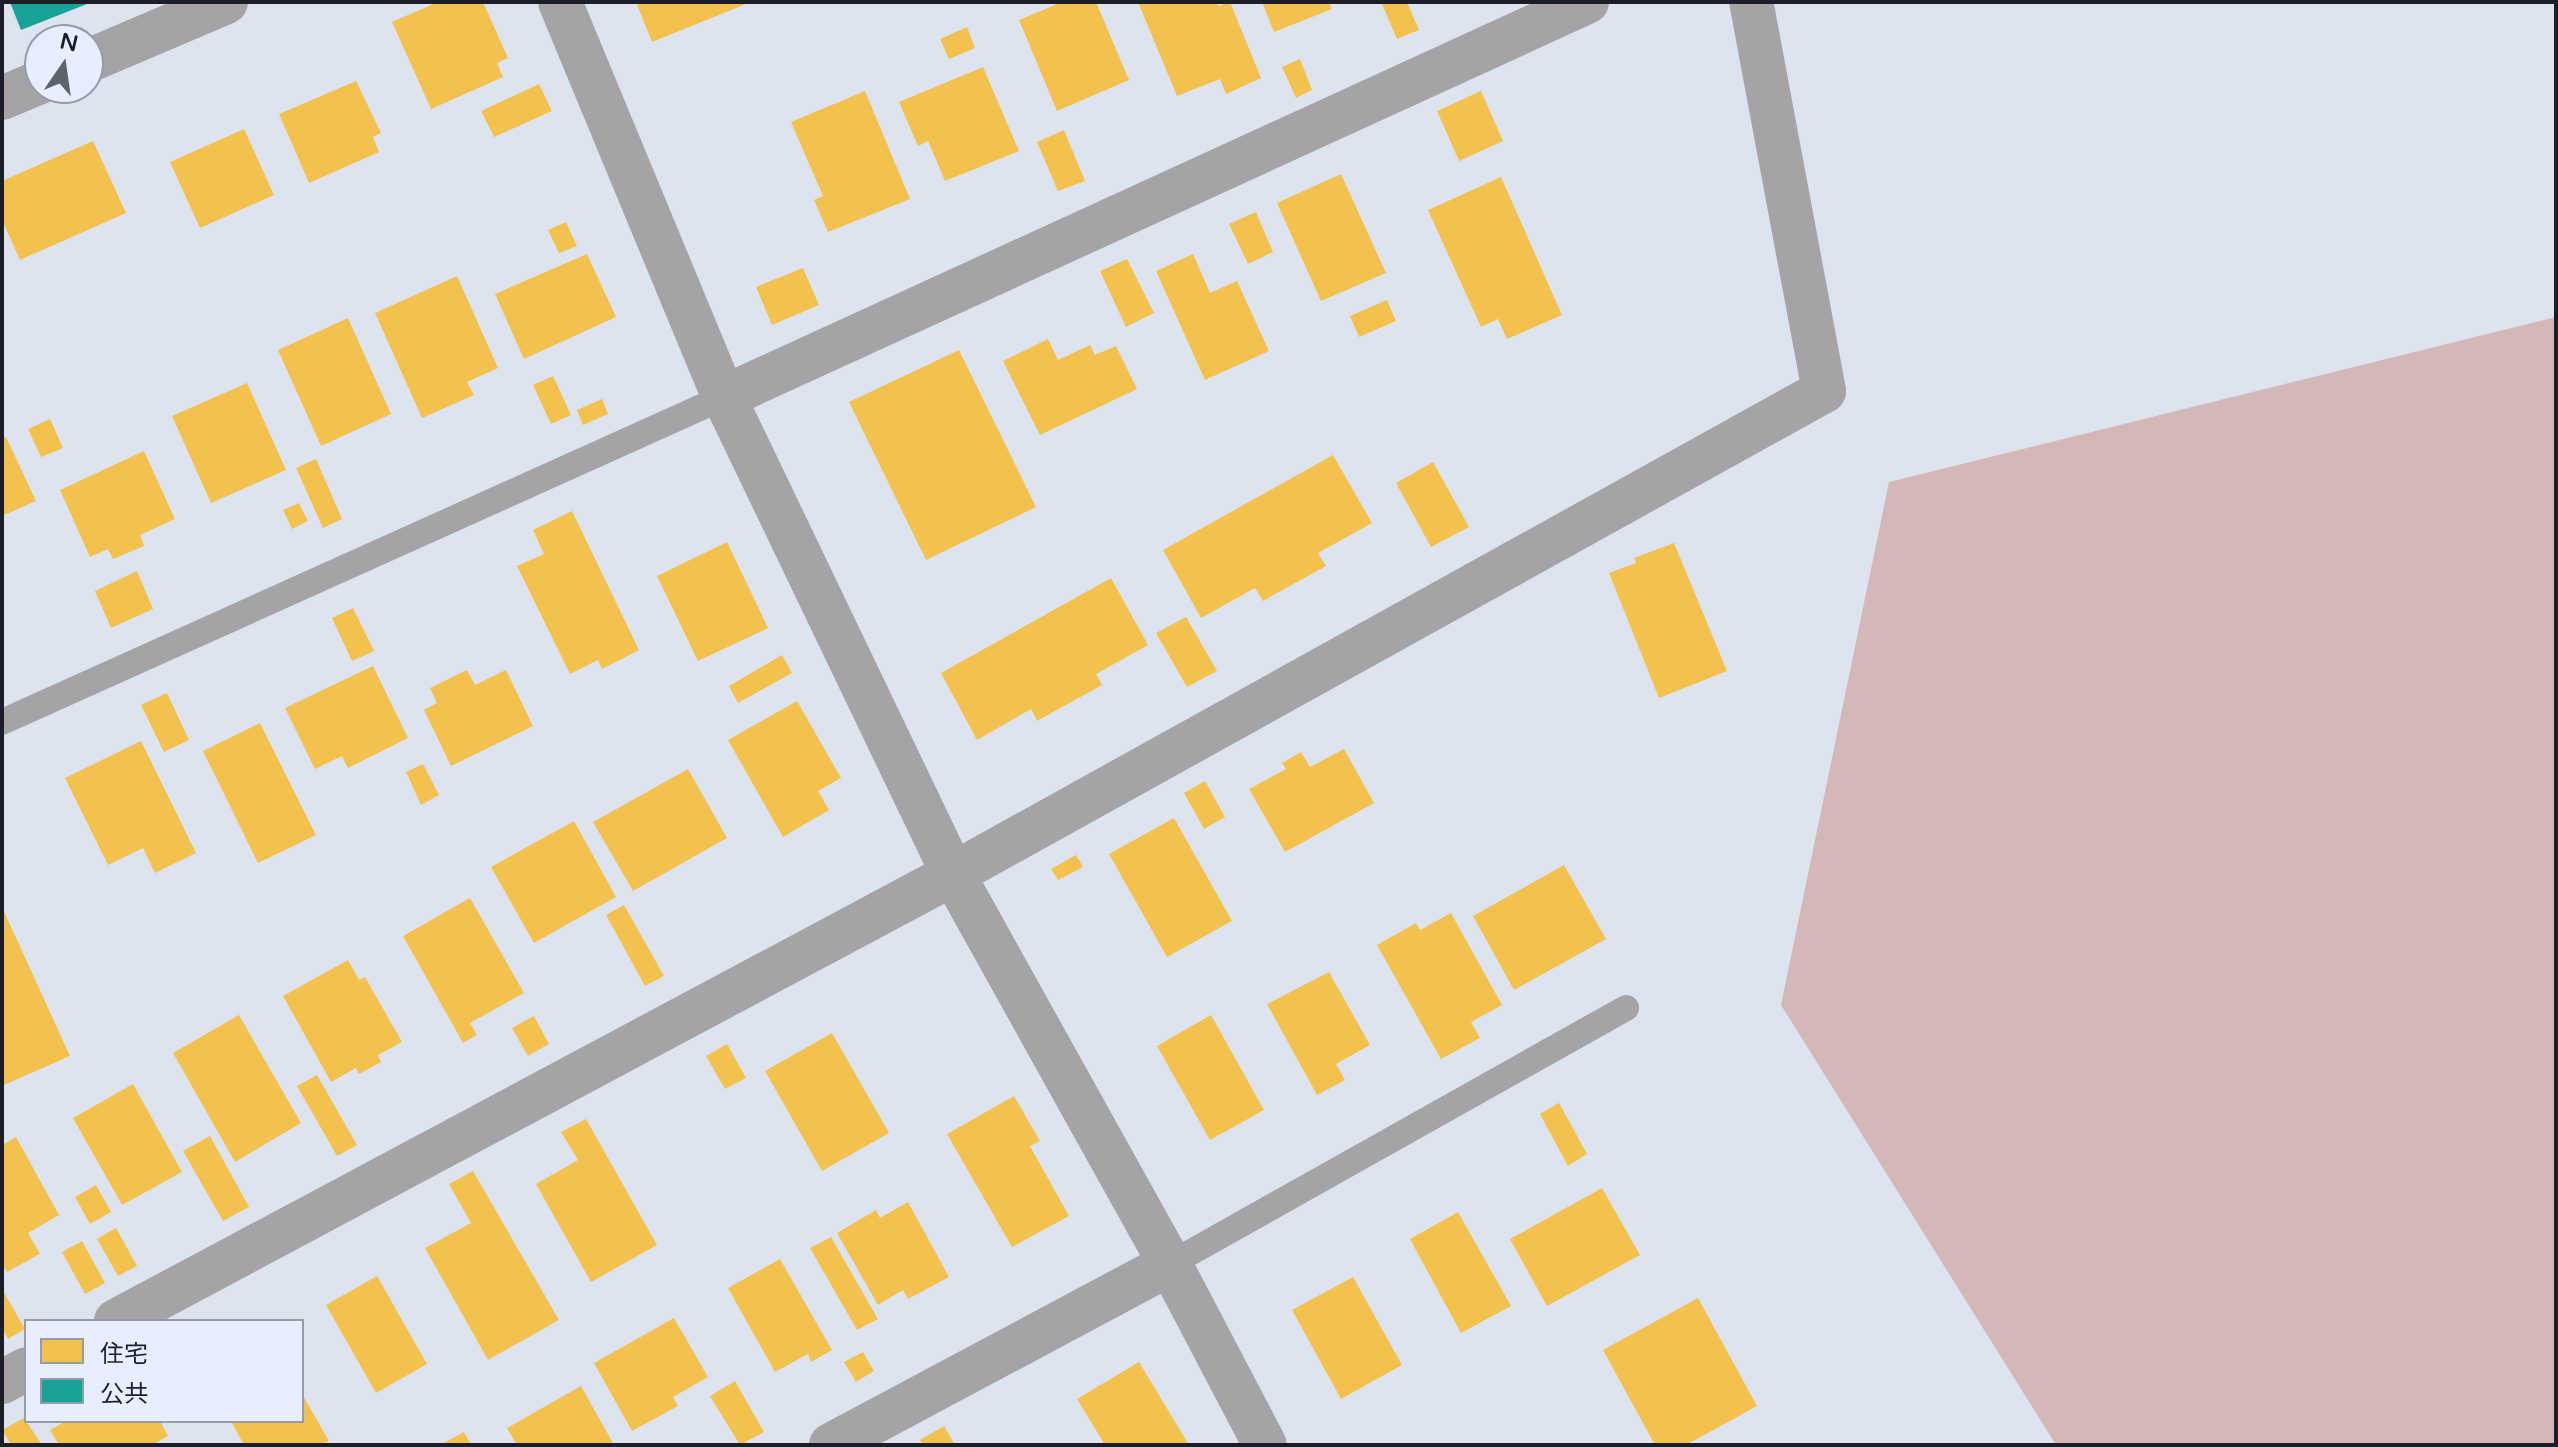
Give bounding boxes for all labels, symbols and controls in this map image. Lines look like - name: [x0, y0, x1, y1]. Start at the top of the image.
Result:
- north arrow: [24, 24, 104, 104]
- text: N: [57, 28, 80, 57]
- legend: [24, 1319, 304, 1423]
- text: 住宅: [100, 1340, 148, 1369]
- text: 公共: [100, 1380, 148, 1409]

